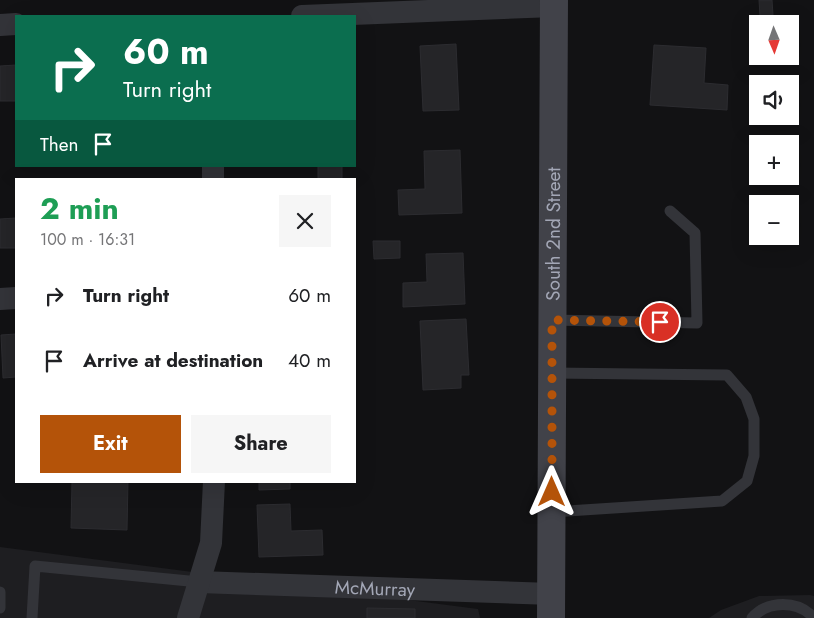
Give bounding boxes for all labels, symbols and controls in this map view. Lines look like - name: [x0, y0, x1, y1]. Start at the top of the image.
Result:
- north arrow: [749, 15, 799, 65]
- map controls: [749, 15, 799, 245]
- text: 60 m: [123, 27, 209, 77]
- icon: right: [40, 35, 105, 100]
- text: Turn right: [123, 73, 211, 105]
- button: sound: [749, 75, 799, 125]
- icon: arrive: [89, 130, 117, 158]
- text: Then: [40, 131, 79, 158]
- button: +: [749, 135, 799, 185]
- street label: South 2nd Street: [539, 167, 567, 301]
- text: 2 min: [40, 187, 119, 230]
- button: close: [279, 195, 331, 247]
- button: −: [749, 195, 799, 245]
- text: 100 m · 16:31: [40, 228, 135, 251]
- icon: right: [40, 282, 68, 310]
- text: Turn right: [83, 282, 169, 309]
- text: 60 m: [288, 282, 331, 309]
- pin: [639, 301, 681, 343]
- icon: arrive: [646, 308, 674, 336]
- icon: arrive: [40, 347, 68, 375]
- text: Arrive at destination: [83, 347, 263, 374]
- text: 40 m: [288, 347, 331, 374]
- button: Exit: [40, 415, 181, 473]
- button: Share: [191, 415, 331, 473]
- position arrow: [525, 465, 577, 517]
- street label: McMurray: [334, 573, 416, 603]

